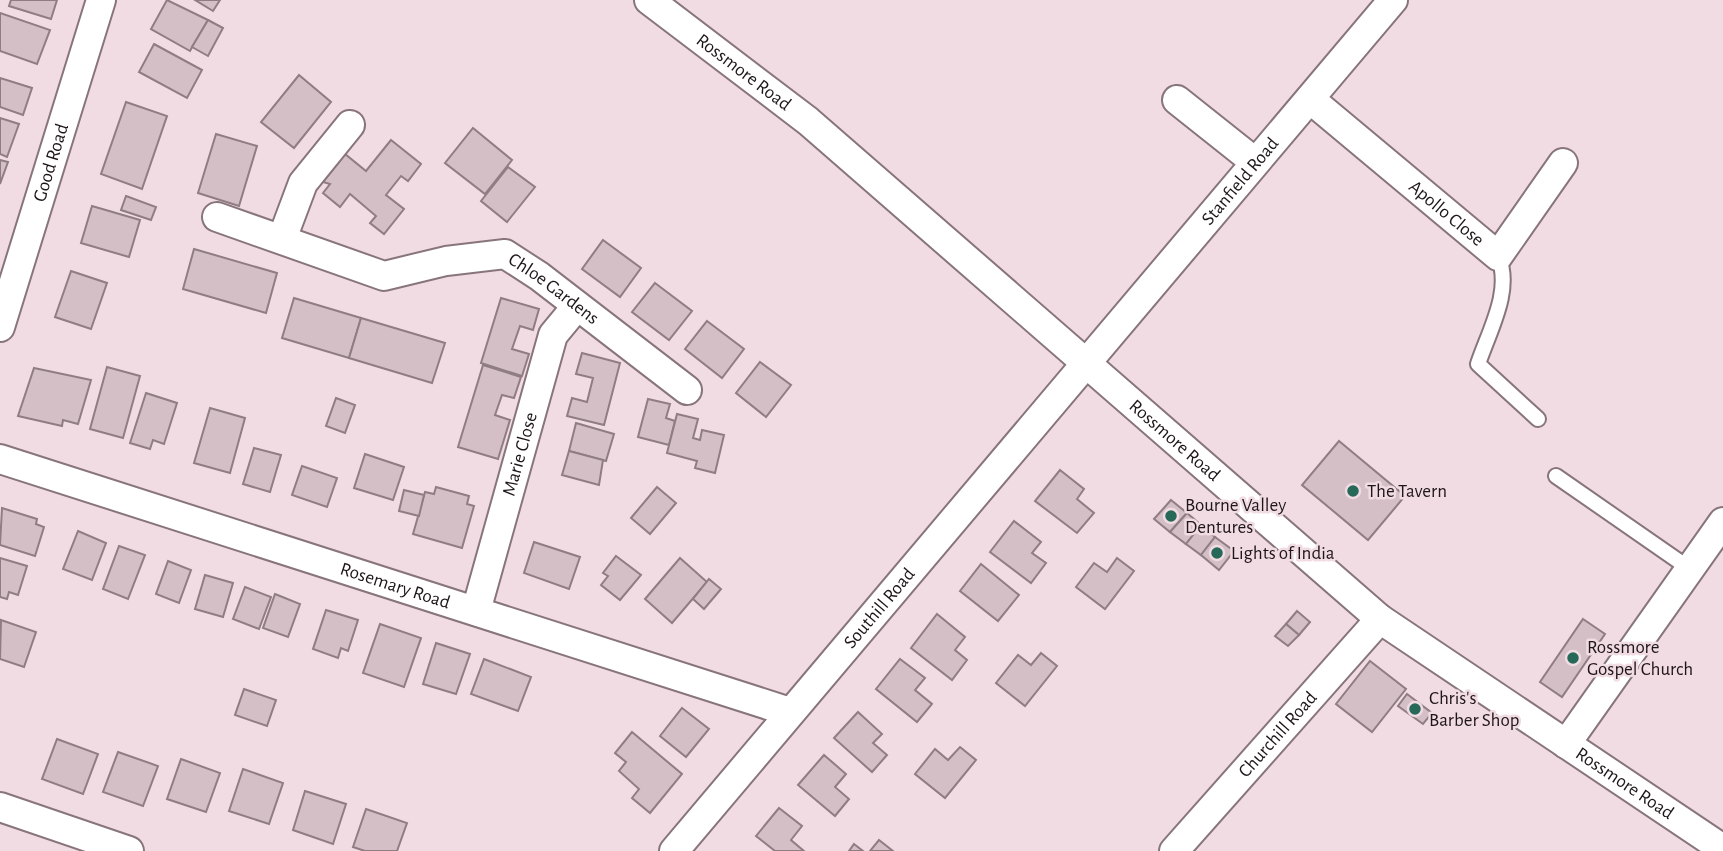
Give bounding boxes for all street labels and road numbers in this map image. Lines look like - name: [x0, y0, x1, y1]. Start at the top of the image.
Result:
- street label: Rossmore Road: [693, 30, 795, 114]
- street label: Good Road: [30, 121, 72, 204]
- street label: Stanfield Road: [1198, 134, 1282, 229]
- street label: Apollo Close: [1406, 177, 1488, 250]
- street label: Chloe Gardens: [505, 249, 602, 328]
- street label: Rossmore Road: [1126, 396, 1224, 485]
- street label: Marie Close: [499, 410, 540, 498]
- street label: Rosemary Road: [338, 559, 453, 612]
- street label: Southill Road: [840, 564, 918, 652]
- street label: Churchill Road: [1235, 688, 1321, 781]
- street label: Rossmore Road: [1572, 744, 1677, 823]

